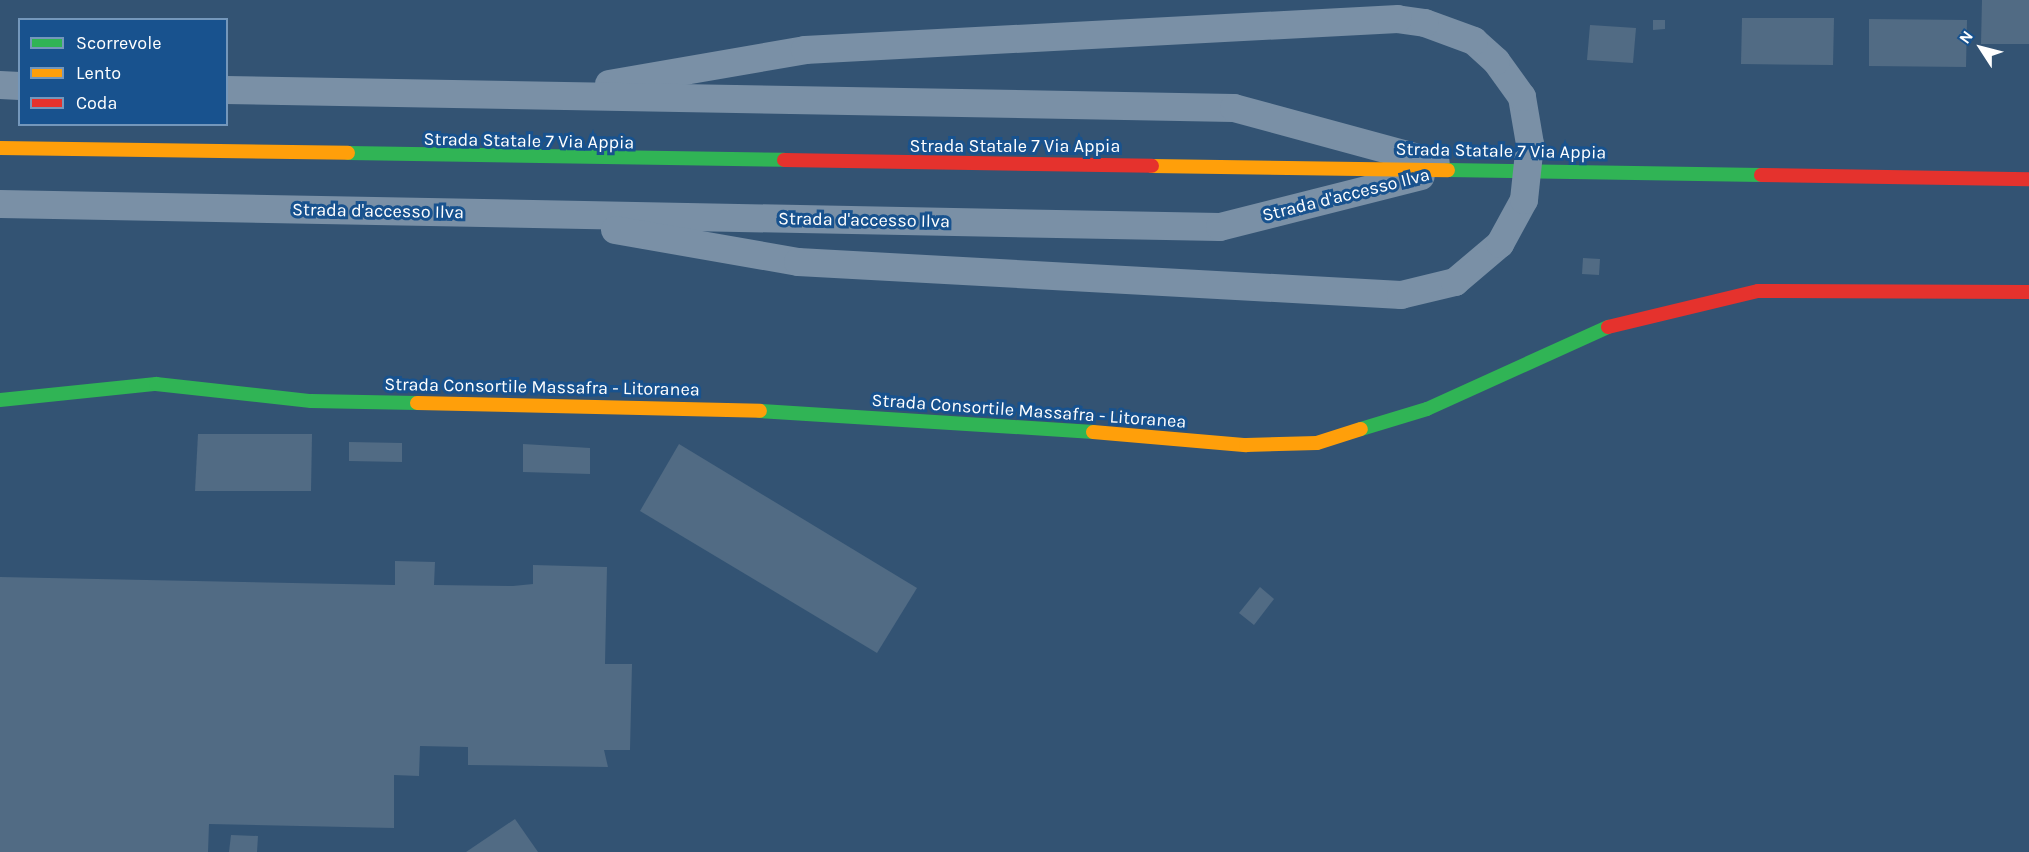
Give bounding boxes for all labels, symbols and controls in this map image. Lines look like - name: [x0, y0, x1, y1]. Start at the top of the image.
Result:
- legend: [18, 18, 228, 126]
- north arrow: [1951, 18, 2011, 78]
- text: N: [1955, 27, 1977, 47]
- text: Scorrevole: [76, 32, 161, 54]
- text: Lento: [76, 62, 121, 84]
- text: Coda: [76, 92, 117, 114]
- street label: Strada Statale 7 Via Appia: [423, 128, 635, 154]
- street label: Strada Statale 7 Via Appia: [910, 135, 1120, 157]
- street label: Strada Statale 7 Via Appia: [1395, 138, 1607, 164]
- street label: Strada d'accesso Ilva: [1260, 164, 1432, 226]
- street label: Strada d'accesso Ilva: [292, 199, 464, 223]
- street label: Strada d'accesso Ilva: [778, 208, 950, 232]
- street label: Strada Consortile Massafra - Litoranea: [384, 373, 700, 401]
- street label: Strada Consortile Massafra - Litoranea: [871, 389, 1187, 433]

